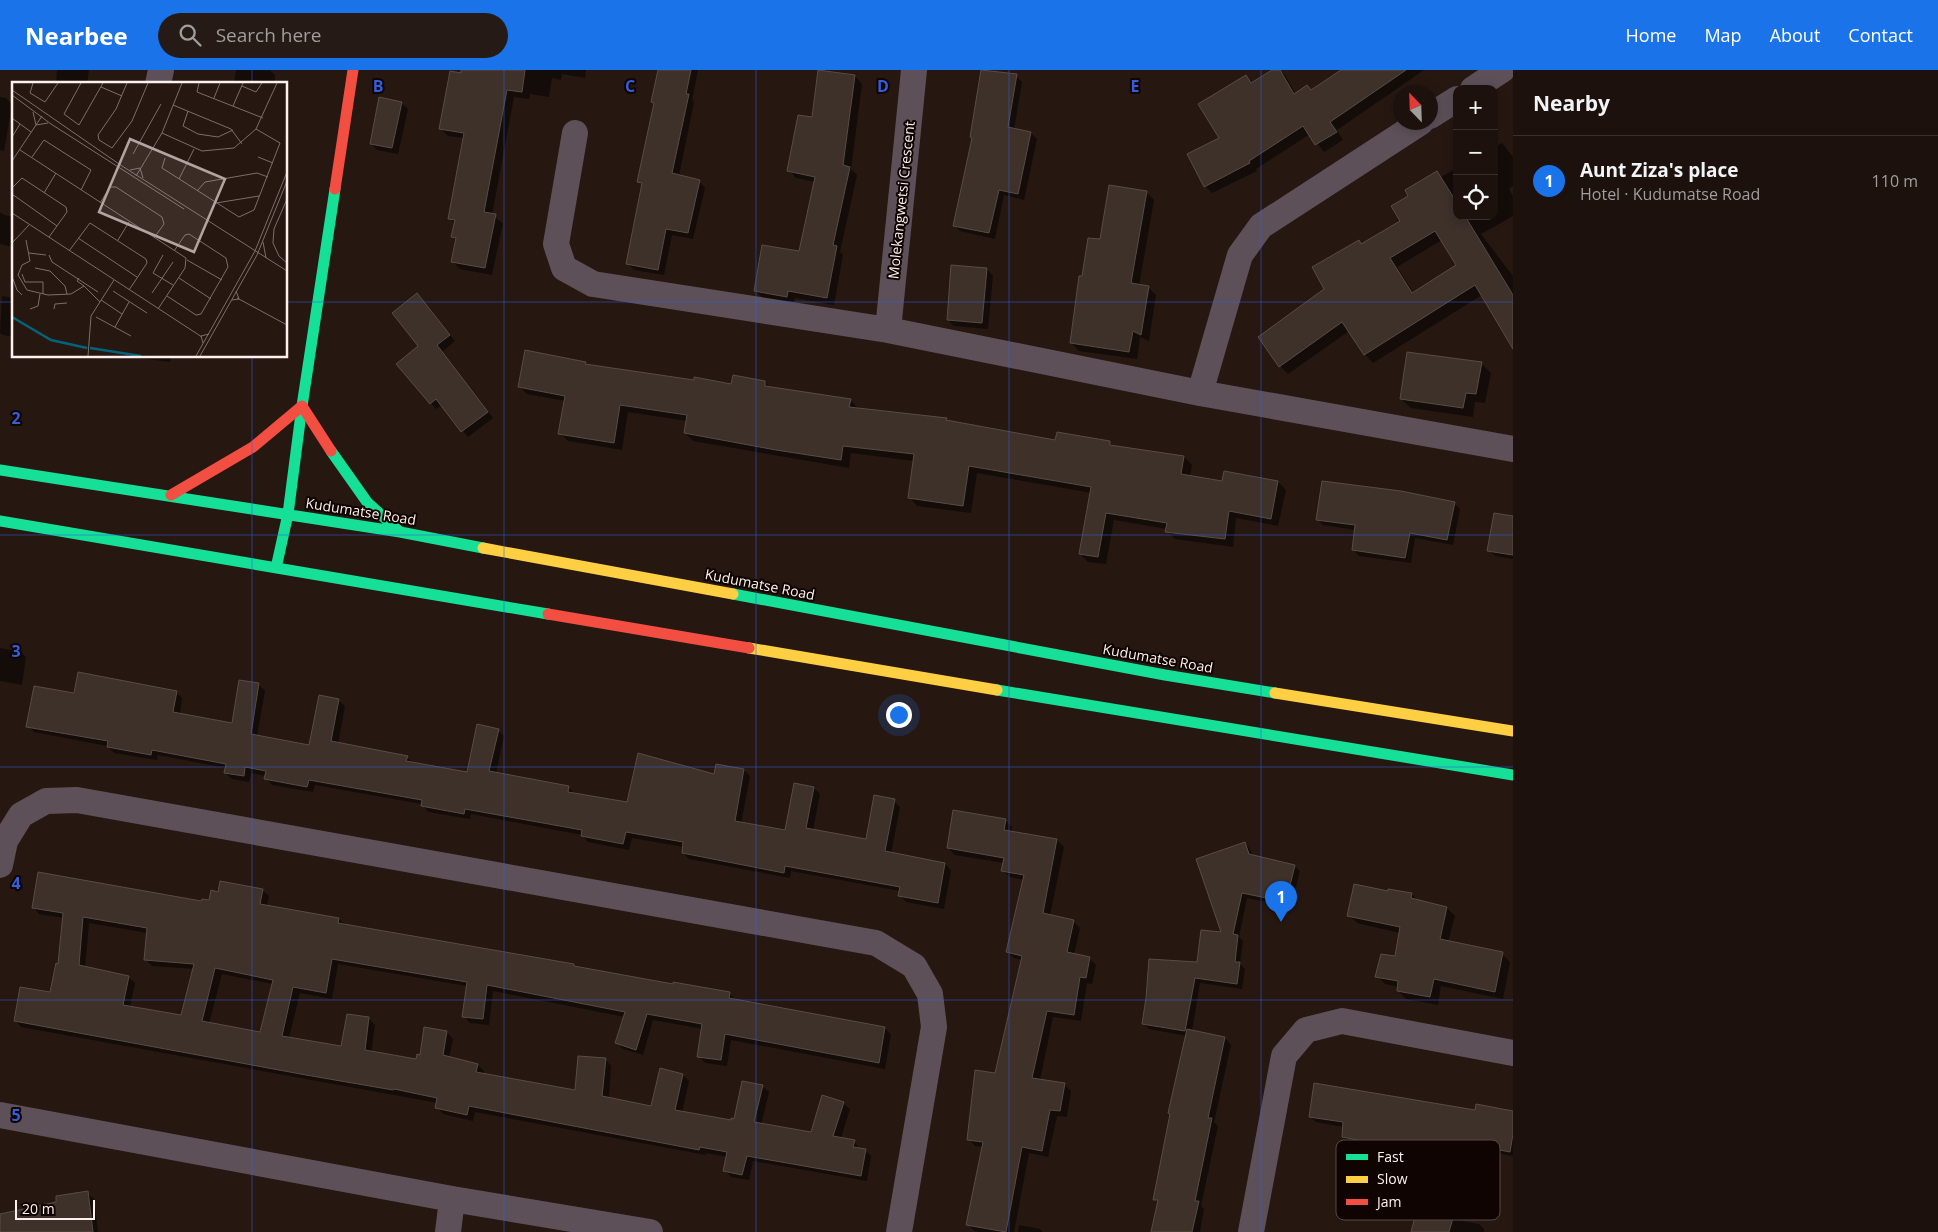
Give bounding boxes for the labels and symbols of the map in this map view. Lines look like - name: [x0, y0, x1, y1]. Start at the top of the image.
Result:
- text: B: [373, 75, 383, 97]
- text: C: [625, 75, 635, 97]
- text: D: [877, 75, 889, 97]
- text: E: [1131, 75, 1140, 97]
- inset map: [12, 82, 288, 358]
- north arrow: [1393, 85, 1438, 130]
- street label: Molekangwetsi Crescent: [883, 120, 919, 280]
- text: 2: [11, 407, 21, 429]
- street label: Kudumatse Road: [304, 493, 418, 529]
- street label: Kudumatse Road: [703, 564, 817, 604]
- street label: Kudumatse Road: [1101, 639, 1215, 677]
- text: 3: [11, 640, 21, 662]
- your location: [886, 702, 912, 728]
- text: 4: [11, 872, 21, 894]
- pin: 1: [1265, 881, 1297, 922]
- text: 5: [11, 1104, 21, 1126]
- legend: [1336, 1140, 1500, 1220]
- text: Fast: [1377, 1147, 1404, 1166]
- text: Slow: [1377, 1169, 1408, 1188]
- text: Jam: [1375, 1192, 1402, 1211]
- scale bar: [15, 1197, 95, 1220]

